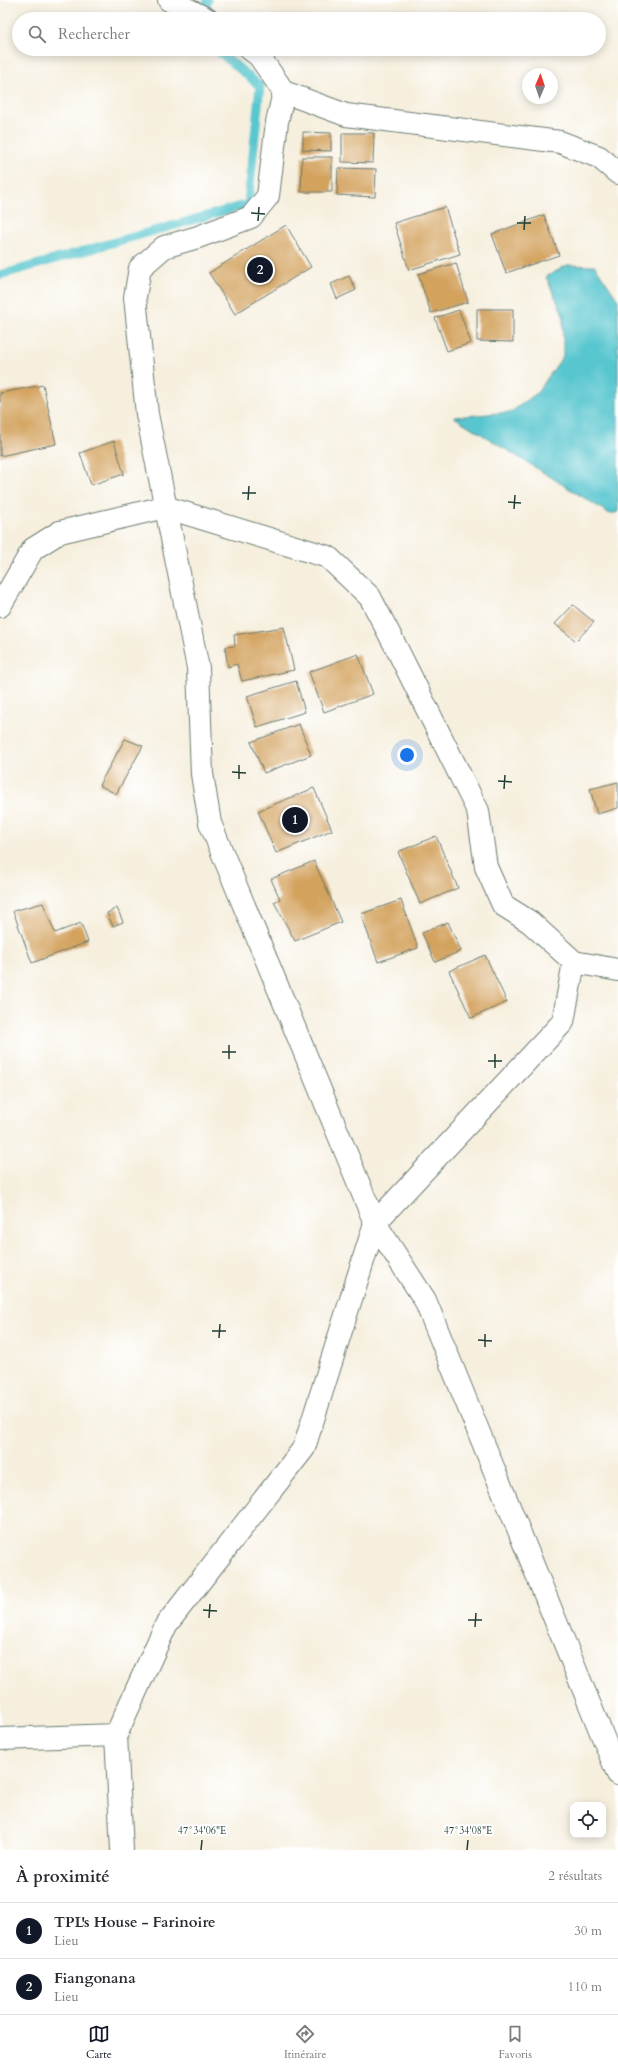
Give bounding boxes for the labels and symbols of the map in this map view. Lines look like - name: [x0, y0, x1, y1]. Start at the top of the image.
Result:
- north arrow: [522, 68, 558, 104]
- pin: 2: [247, 255, 273, 285]
- your location: [397, 745, 417, 765]
- pin: 1: [282, 805, 308, 835]
- text: 47°34'06"E: [178, 1824, 226, 1838]
- text: 47°34'08"E: [444, 1824, 492, 1838]

